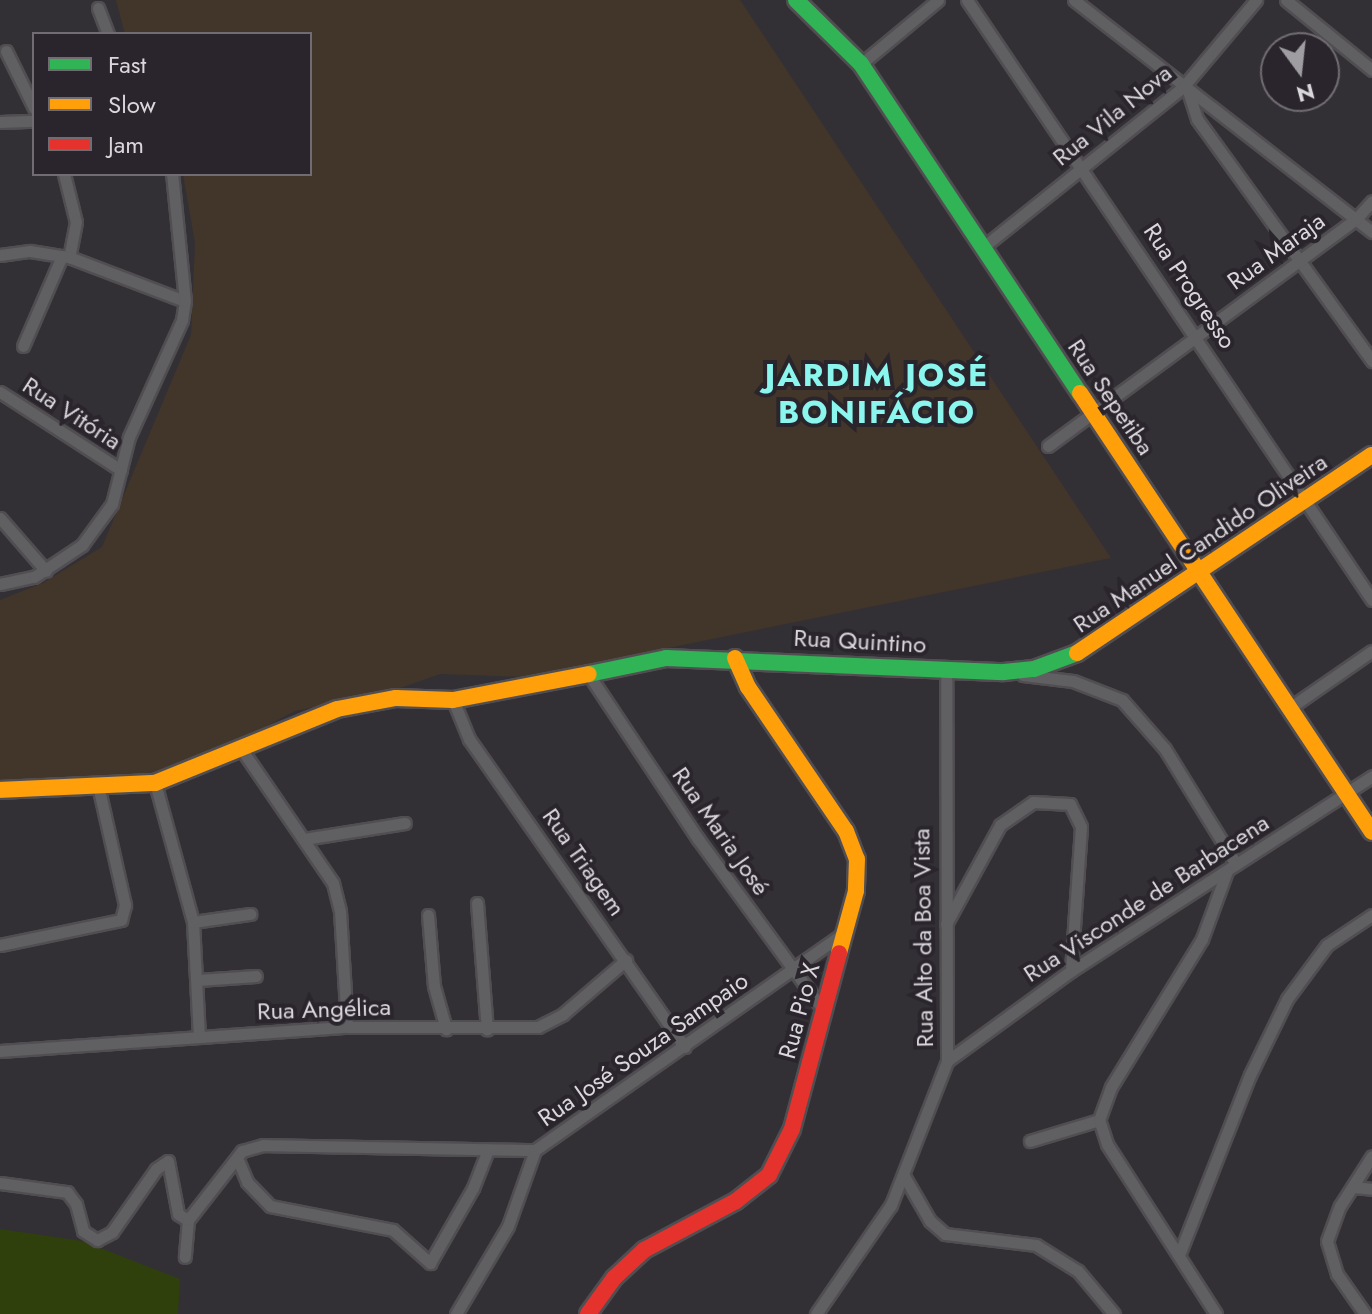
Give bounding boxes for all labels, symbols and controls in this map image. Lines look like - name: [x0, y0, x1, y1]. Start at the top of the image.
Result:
- legend: [32, 32, 312, 176]
- north arrow: [1260, 32, 1340, 112]
- text: Fast: [108, 47, 146, 82]
- street label: Rua Vila Nova: [1047, 58, 1177, 172]
- text: N: [1293, 76, 1318, 111]
- text: Slow: [108, 87, 156, 122]
- text: Jam: [108, 127, 144, 162]
- street label: Rua Maraja: [1222, 206, 1330, 296]
- street label: Rua Progresso: [1138, 218, 1242, 354]
- street label: Rua Sepetiba: [1062, 334, 1160, 460]
- district label: JARDIM JOSÉ BONIFÁCIO: [765, 357, 989, 432]
- street label: Rua Vitória: [17, 370, 127, 456]
- street label: Rua Manuel Candido Oliveira: [1068, 447, 1332, 639]
- street label: Rua Quintino: [793, 623, 927, 659]
- street label: Rua Maria José: [666, 761, 776, 901]
- street label: Rua Triagem: [536, 803, 632, 921]
- street label: Rua Visconde de Barbacena: [1018, 808, 1274, 988]
- street label: Rua Alto da Boa Vista: [907, 828, 939, 1048]
- street label: Rua Pio X: [772, 960, 826, 1062]
- street label: Rua José Souza Sampaio: [533, 966, 753, 1132]
- street label: Rua Angélica: [257, 992, 391, 1026]

